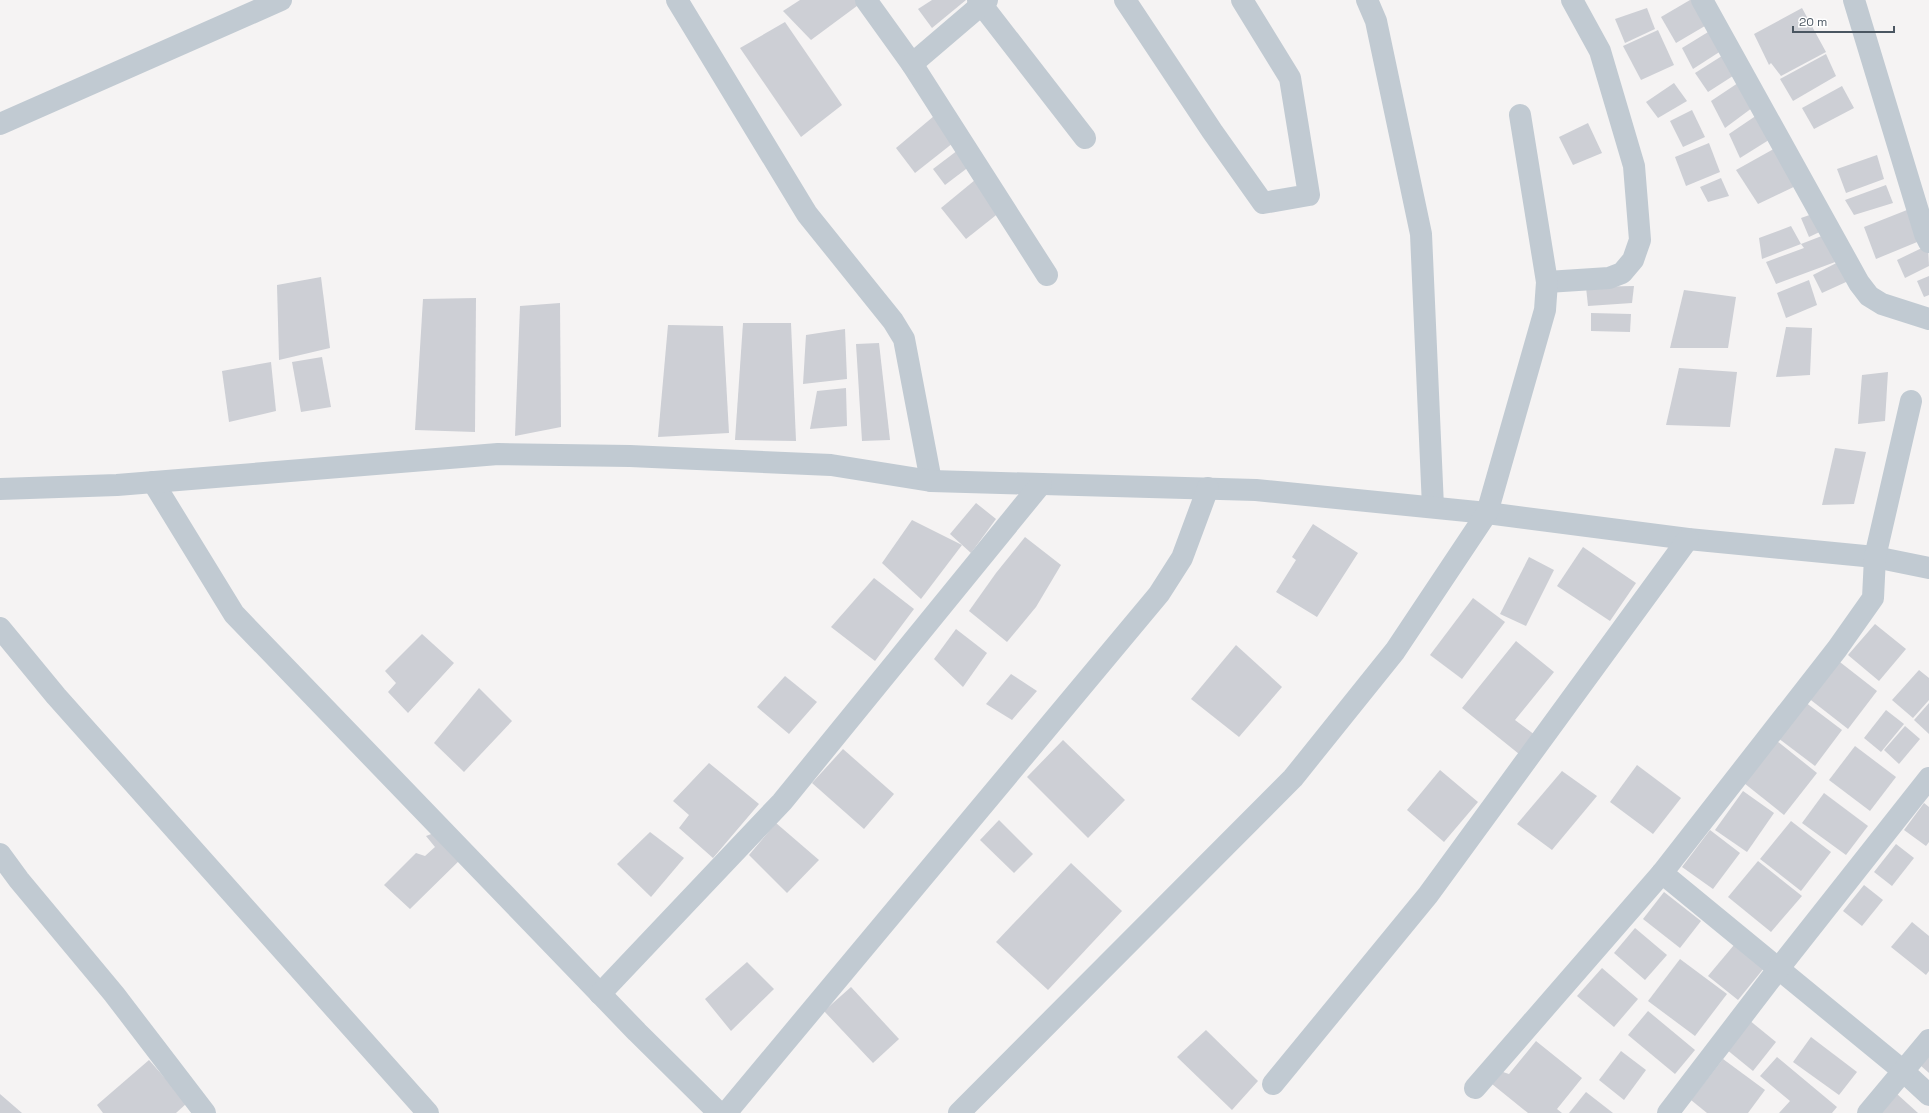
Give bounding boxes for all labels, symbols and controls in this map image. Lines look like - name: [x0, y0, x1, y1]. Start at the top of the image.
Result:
- scale bar: [1793, 8, 1894, 34]
- text: 20 m: [1799, 14, 1827, 30]

